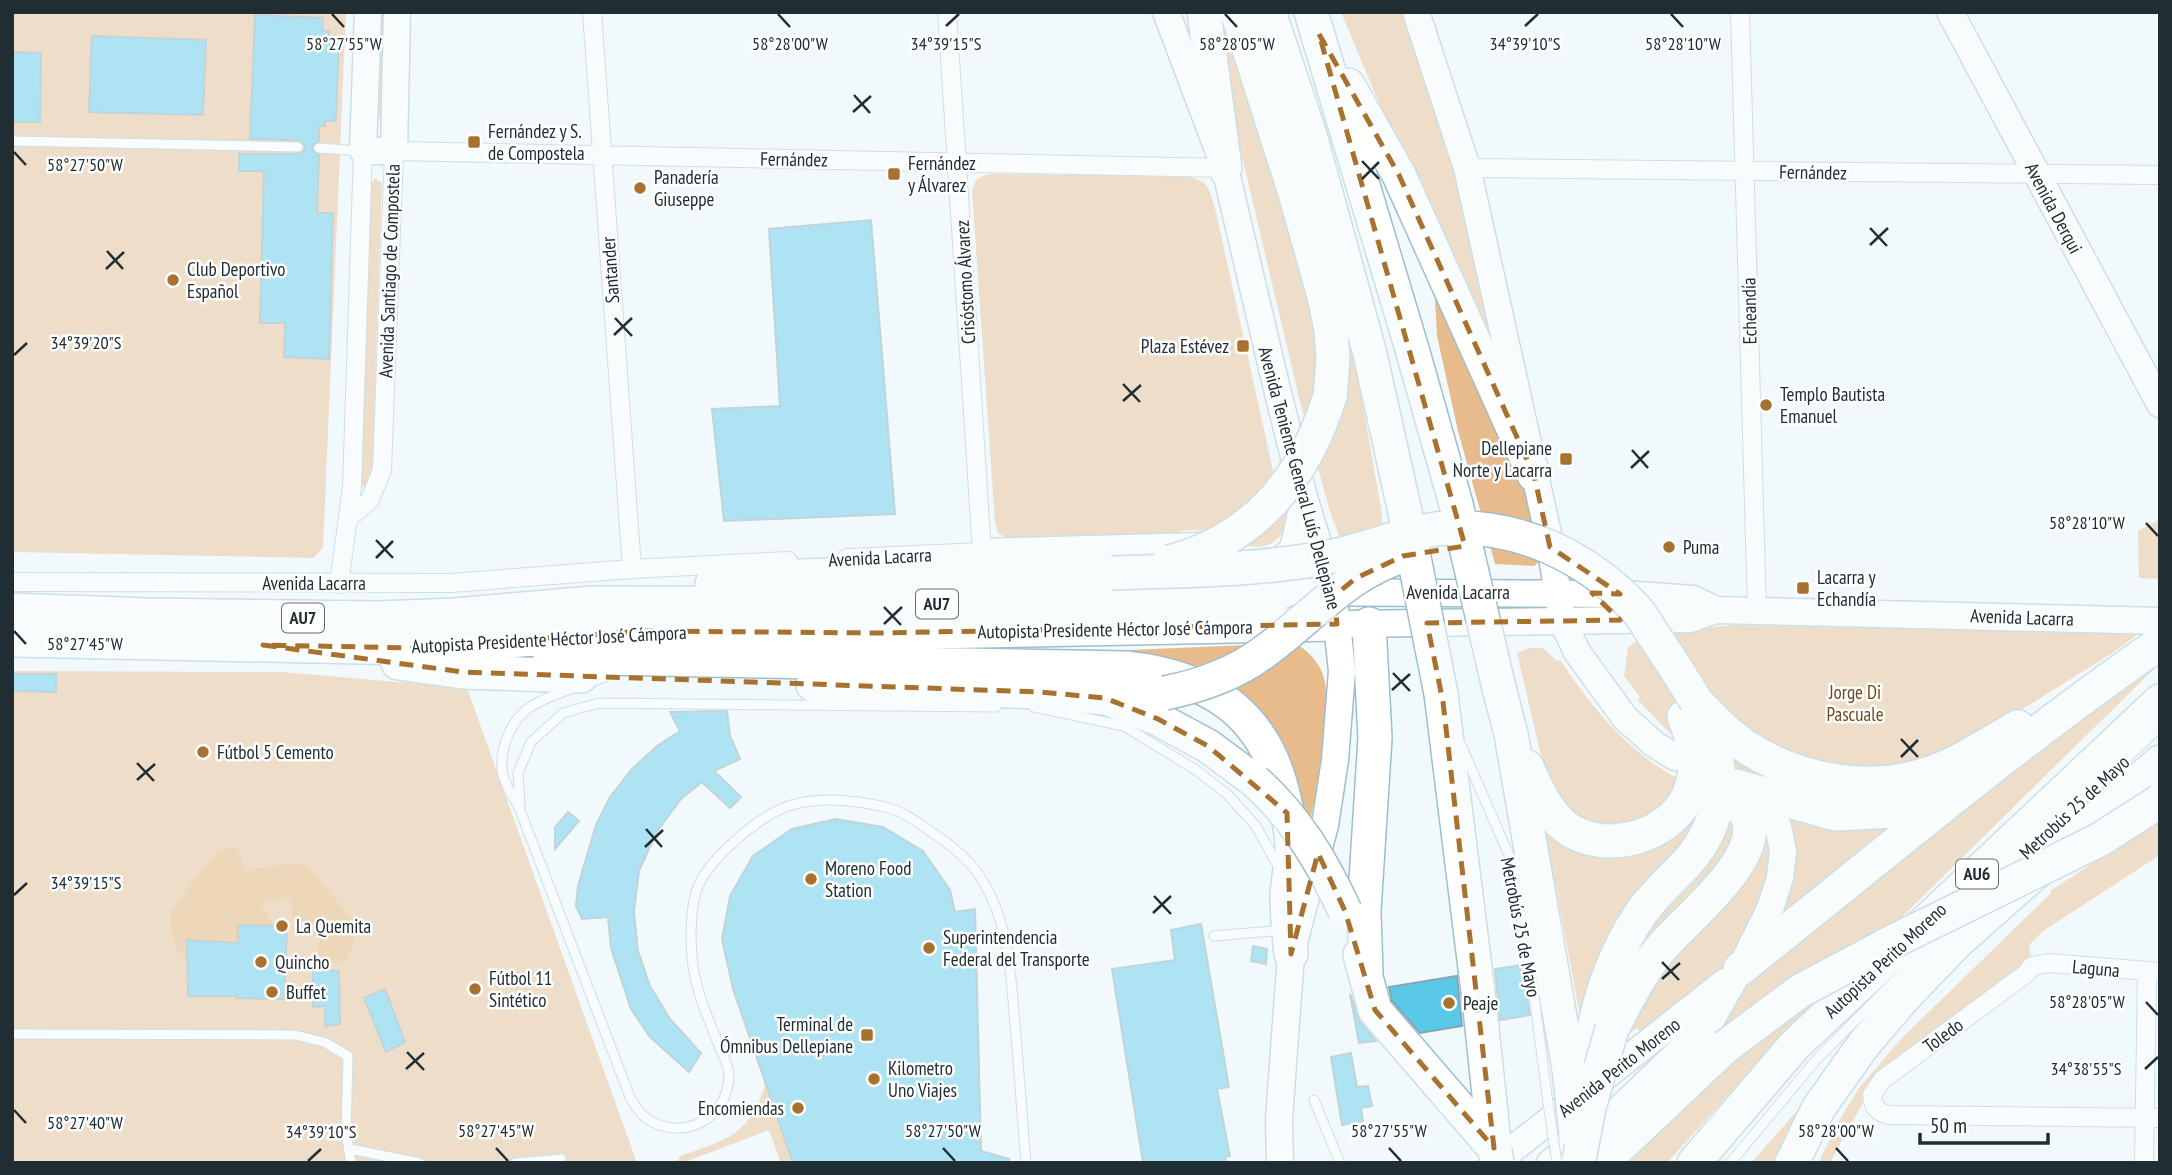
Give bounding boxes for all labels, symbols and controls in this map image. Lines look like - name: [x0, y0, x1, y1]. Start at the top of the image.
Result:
- text: 58°27'55"W: [306, 32, 382, 55]
- text: 58°28'00"W: [752, 32, 828, 55]
- text: 34°39'15"S: [911, 32, 982, 55]
- text: 58°28'05"W: [1199, 32, 1275, 55]
- text: 34°39'10"S: [1490, 32, 1561, 55]
- text: 58°28'10"W: [1645, 32, 1721, 55]
- place label: Fernández y S. de Compostela: [488, 119, 585, 165]
- marker: Fernández y S. de Compostela: [466, 134, 482, 150]
- street label: Fernández: [760, 146, 828, 172]
- place label: Fernández y Álvarez: [908, 151, 976, 197]
- text: 58°27'50"W: [47, 153, 123, 176]
- street label: Avenida Derqui: [2020, 158, 2088, 258]
- street label: Fernández: [1779, 159, 1847, 185]
- street label: Avenida Santiago de Compostela: [373, 164, 405, 378]
- place label: Panadería Giuseppe: [654, 165, 719, 211]
- marker: Fernández y Álvarez: [886, 166, 902, 182]
- marker: Panadería Giuseppe: [632, 180, 648, 196]
- street label: Crisóstomo Álvarez: [950, 219, 980, 345]
- street label: Santander: [596, 235, 624, 304]
- place label: Club Deportivo Español: [187, 257, 286, 303]
- marker: Club Deportivo Español: [165, 272, 181, 288]
- street label: Echeandía: [1736, 277, 1762, 345]
- text: 34°39'20"S: [51, 331, 122, 354]
- place label: Plaza Estévez: [1141, 334, 1229, 358]
- marker: Plaza Estévez: [1235, 338, 1251, 354]
- street label: Avenida Teniente General Luís Dellepiane: [1253, 344, 1347, 612]
- place label: Templo Bautista Emanuel: [1780, 382, 1885, 428]
- marker: Templo Bautista Emanuel: [1758, 397, 1774, 413]
- place label: Dellepiane Norte y Lacarra: [1453, 436, 1552, 482]
- marker: Dellepiane Norte y Lacarra: [1558, 451, 1574, 467]
- text: 58°28'10"W: [2049, 511, 2125, 534]
- place label: Puma: [1683, 535, 1719, 559]
- marker: Puma: [1661, 539, 1677, 555]
- street label: Avenida Lacarra: [828, 542, 932, 572]
- place label: Lacarra y Echandía: [1817, 565, 1877, 611]
- street label: Avenida Lacarra: [262, 571, 366, 595]
- street label: Avenida Lacarra: [1406, 580, 1510, 604]
- marker: Lacarra y Echandía: [1795, 580, 1811, 596]
- road number: AU7: [916, 590, 958, 618]
- street label: Avenida Lacarra: [1970, 603, 2074, 631]
- road number: AU7: [282, 604, 324, 632]
- street label: Autopista Presidente Héctor José Cámpora: [977, 615, 1253, 643]
- street label: Autopista Presidente Héctor José Cámpora: [411, 620, 687, 658]
- text: 58°27'45"W: [47, 632, 123, 655]
- park label: Jorge Di Pascuale: [1827, 680, 1884, 726]
- place label: Fútbol 5 Cemento: [217, 740, 334, 764]
- marker: Fútbol 5 Cemento: [195, 744, 211, 760]
- street label: Metrobús 25 de Mayo: [2014, 750, 2134, 864]
- street label: Metrobús 25 de Mayo: [1496, 855, 1546, 999]
- place label: Moreno Food Station: [825, 856, 911, 902]
- road number: AU6: [1956, 860, 1998, 888]
- text: 34°39'15"S: [51, 871, 122, 894]
- marker: Moreno Food Station: [803, 871, 819, 887]
- street label: Autopista Perito Moreno: [1819, 897, 1951, 1023]
- place label: La Quemita: [296, 914, 371, 938]
- marker: La Quemita: [274, 918, 290, 934]
- place label: Superintendencia Federal del Transporte: [943, 925, 1090, 971]
- marker: Superintendencia Federal del Transporte: [921, 940, 937, 956]
- place label: Quincho: [275, 950, 329, 974]
- marker: Quincho: [253, 954, 269, 970]
- street label: Laguna: [2071, 954, 2121, 982]
- place label: Fútbol 11 Sintético: [489, 966, 552, 1012]
- place label: Buffet: [286, 980, 327, 1004]
- marker: Fútbol 11 Sintético: [467, 981, 483, 997]
- marker: Buffet: [264, 984, 280, 1000]
- text: 58°28'05"W: [2049, 990, 2125, 1013]
- place label: Peaje: [1463, 991, 1499, 1015]
- marker: Peaje: [1441, 995, 1457, 1011]
- place label: Terminal de Ómnibus Dellepiane: [720, 1012, 853, 1058]
- street label: Avenida Perito Moreno: [1553, 1012, 1685, 1122]
- street label: Toledo: [1918, 1013, 1968, 1057]
- marker: Terminal de Ómnibus Dellepiane: [859, 1027, 875, 1043]
- place label: Kilometro Uno Viajes: [888, 1056, 957, 1102]
- text: 34°38'55"S: [2051, 1057, 2122, 1080]
- marker: Kilometro Uno Viajes: [866, 1071, 882, 1087]
- place label: Encomiendas: [698, 1096, 784, 1120]
- marker: Encomiendas: [790, 1100, 806, 1116]
- scale bar: [1920, 1102, 2048, 1146]
- text: 58°27'40"W: [47, 1111, 123, 1134]
- text: 50 m: [1930, 1112, 1967, 1139]
- text: 58°27'45"W: [458, 1119, 534, 1142]
- text: 58°27'50"W: [905, 1119, 981, 1142]
- text: 58°27'55"W: [1351, 1119, 1427, 1142]
- text: 58°28'00"W: [1798, 1119, 1874, 1142]
- text: 34°39'10"S: [286, 1120, 357, 1143]

